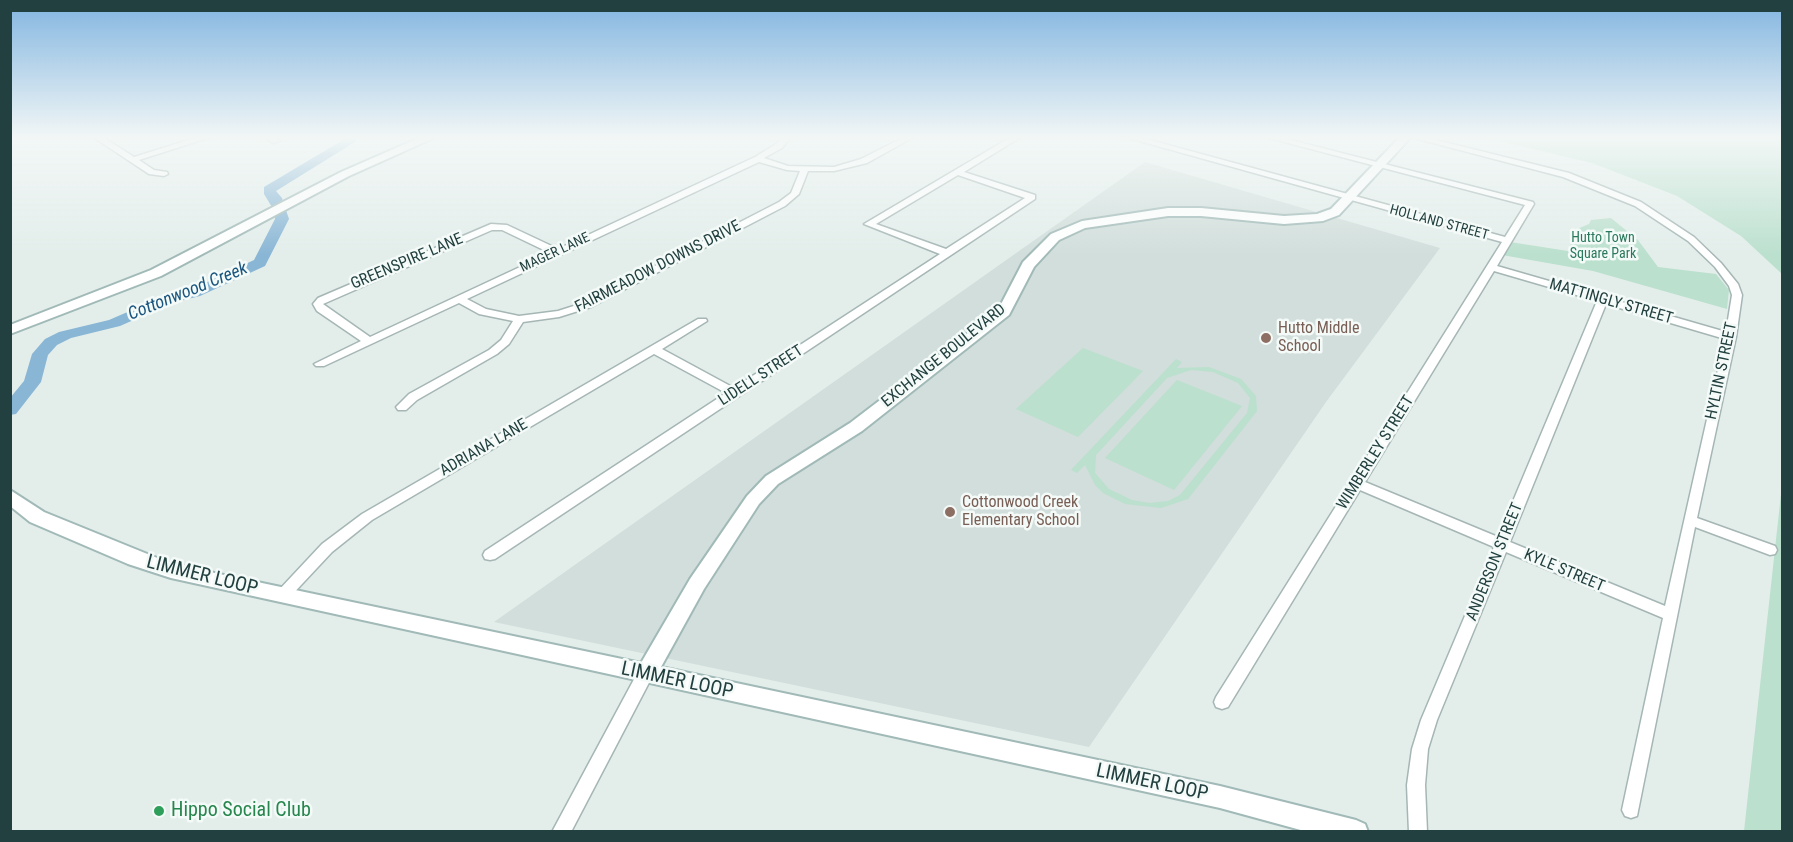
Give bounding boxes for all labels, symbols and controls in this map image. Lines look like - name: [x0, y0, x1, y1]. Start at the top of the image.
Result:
- street label: HOLLAND STREET: [1388, 202, 1490, 244]
- street label: FAIRMEADOW DOWNS DRIVE: [572, 217, 744, 317]
- street label: GREENSPIRE LANE: [348, 230, 466, 294]
- street label: MAGER LANE: [517, 230, 593, 276]
- park label: Hutto Town Square Park: [1570, 230, 1636, 262]
- water label: Cottonwood Creek: [125, 258, 251, 326]
- street label: MATTINGLY STREET: [1547, 275, 1675, 329]
- street label: EXCHANGE BOULEVARD: [878, 300, 1010, 412]
- place label: Hutto Middle School: [1278, 319, 1359, 357]
- street label: HYLTIN STREET: [1702, 321, 1742, 421]
- marker: Hutto Middle School: [1259, 331, 1273, 345]
- street label: LIDELL STREET: [715, 342, 807, 410]
- street label: WIMBERLEY STREET: [1333, 393, 1419, 513]
- street label: ADRIANA LANE: [437, 415, 531, 481]
- place label: Cottonwood Creek Elementary School: [962, 493, 1079, 531]
- street label: ANDERSON STREET: [1463, 500, 1527, 624]
- marker: Cottonwood Creek Elementary School: [943, 505, 957, 519]
- street label: KYLE STREET: [1521, 545, 1607, 597]
- street label: LIMMER LOOP: [144, 551, 260, 601]
- street label: LIMMER LOOP: [619, 657, 735, 705]
- street label: LIMMER LOOP: [1094, 759, 1210, 807]
- place label: Hippo Social Club: [171, 799, 311, 823]
- marker: Hippo Social Club: [152, 804, 166, 818]

